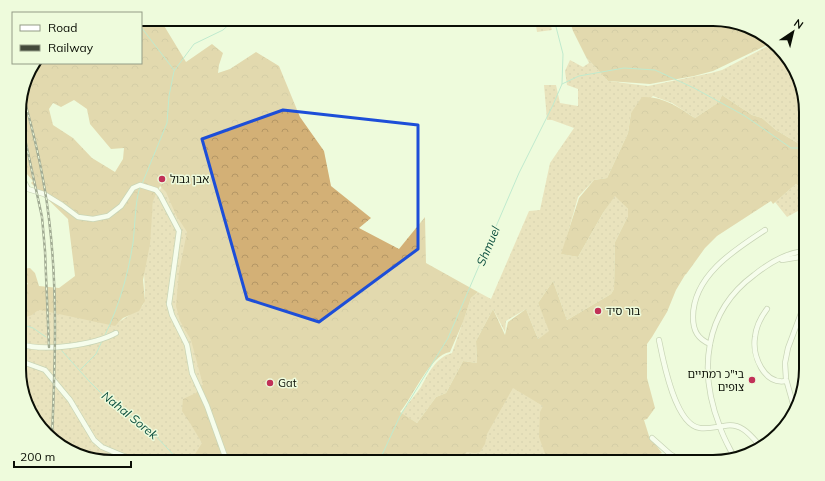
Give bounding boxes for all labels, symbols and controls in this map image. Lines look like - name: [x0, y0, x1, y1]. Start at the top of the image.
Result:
- legend: [12, 12, 142, 64]
- north arrow: [773, 12, 813, 52]
- text: N: [791, 16, 806, 32]
- text: Road: [48, 20, 77, 35]
- text: Railway: [48, 40, 94, 55]
- place label: אבן גבול: [170, 172, 209, 186]
- marker: אבן גבול: [157, 174, 167, 184]
- water label: Shmuel: [473, 224, 503, 268]
- place label: בור סיד: [606, 304, 640, 318]
- marker: בור סיד: [593, 306, 603, 316]
- place label: בי"כ רמתיים צופים: [688, 367, 744, 394]
- marker: בי"כ רמתיים צופים: [747, 375, 757, 385]
- place label: Gat: [278, 376, 297, 390]
- marker: Gat: [265, 378, 275, 388]
- water label: Nahal Sorek: [99, 388, 162, 443]
- scale bar: [14, 443, 131, 469]
- text: 200 m: [20, 449, 55, 464]

